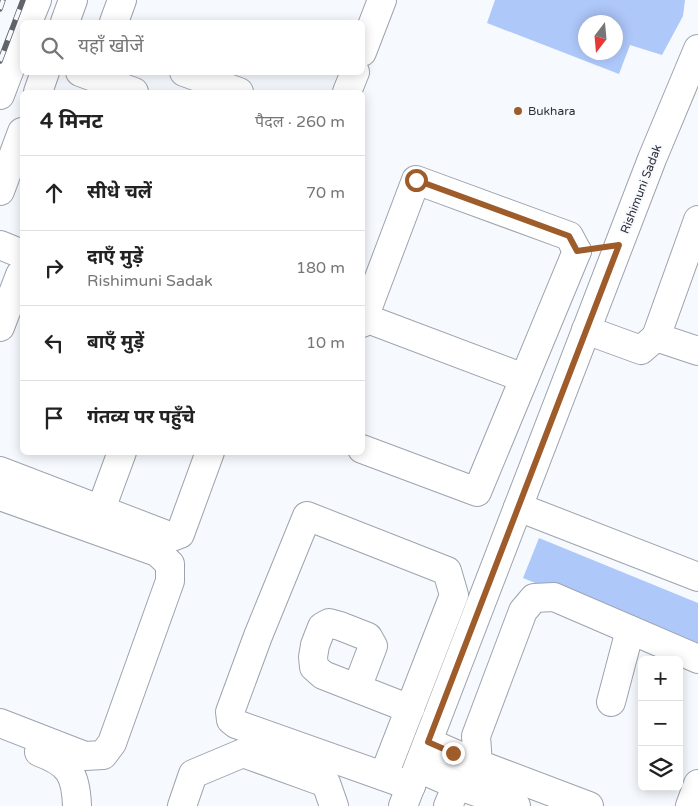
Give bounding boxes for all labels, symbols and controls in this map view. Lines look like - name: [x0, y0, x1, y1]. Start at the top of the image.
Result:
- north arrow: [578, 15, 623, 60]
- search box: [20, 20, 365, 75]
- icon: search: [38, 34, 66, 62]
- text: यहाँ खोजें: [78, 35, 144, 57]
- place label: Bukhara: [528, 104, 575, 118]
- marker: Bukhara: [512, 105, 524, 117]
- text: 4 मिनट: [40, 109, 103, 134]
- text: पैदल · 260 m: [255, 112, 345, 132]
- street label: Rishimuni Sadak: [618, 142, 665, 236]
- route start: [405, 169, 428, 192]
- icon: ahead: [40, 179, 68, 207]
- text: सीधे चलें: [87, 181, 152, 203]
- text: 70 m: [306, 183, 345, 203]
- text: दाएँ मुड़ें: [87, 246, 143, 268]
- icon: right: [40, 254, 68, 282]
- text: 180 m: [296, 258, 345, 278]
- text: Rishimuni Sadak: [87, 271, 213, 291]
- icon: left: [40, 329, 68, 357]
- text: बाएँ मुड़ें: [87, 331, 144, 353]
- text: 10 m: [306, 333, 345, 353]
- icon: arrive: [40, 404, 68, 432]
- text: गंतव्य पर पहुँचे: [87, 406, 195, 428]
- map controls: [638, 656, 683, 791]
- button: +: [638, 656, 683, 701]
- button: −: [638, 701, 683, 746]
- route end: [442, 742, 465, 765]
- button: layers: [638, 746, 683, 791]

